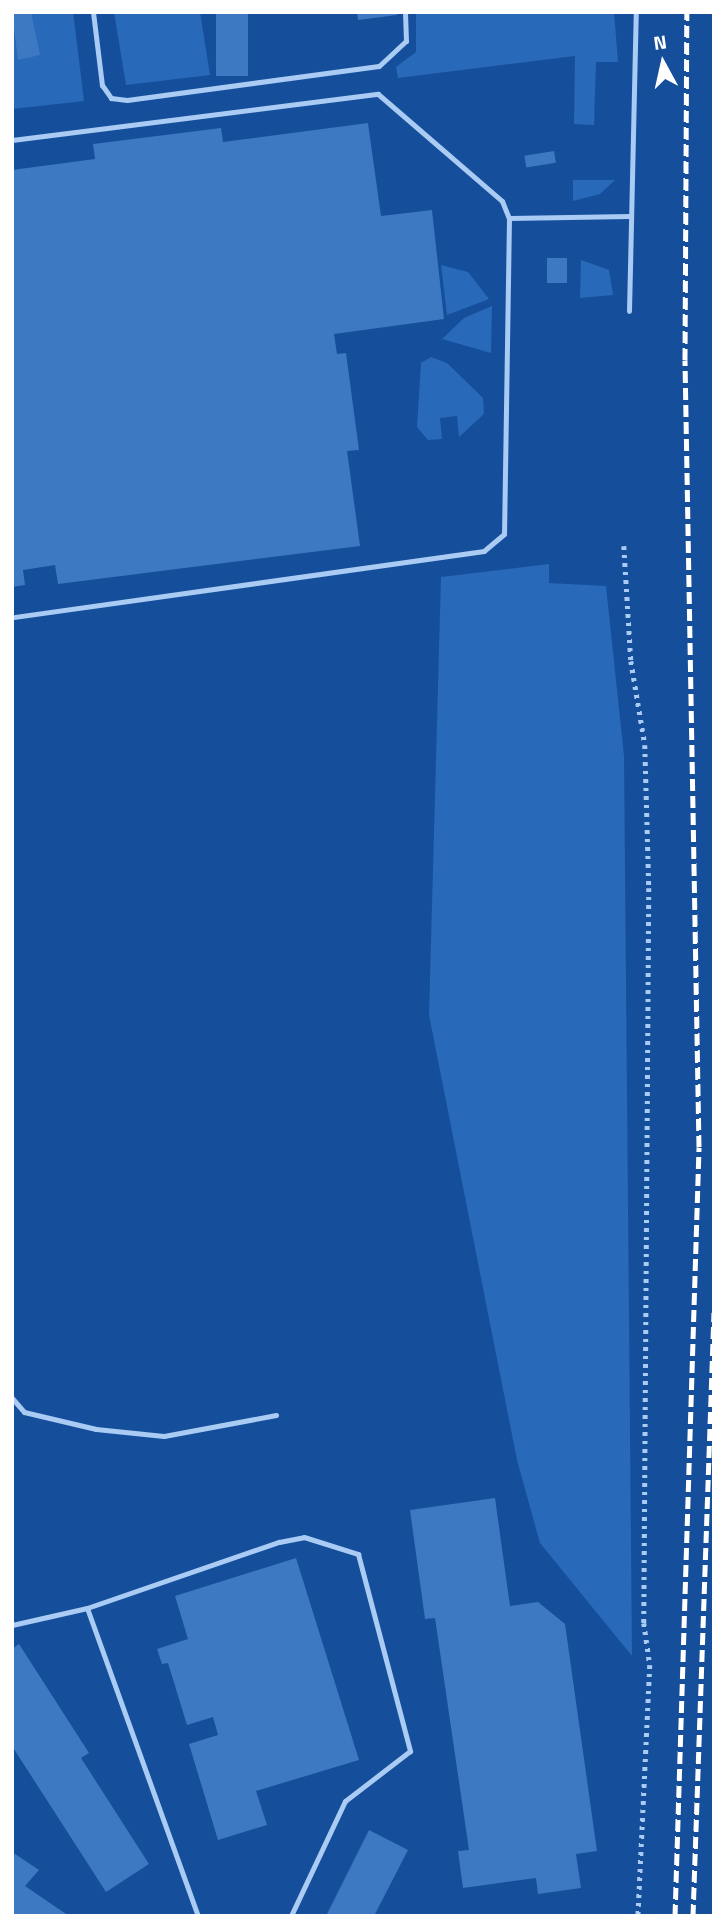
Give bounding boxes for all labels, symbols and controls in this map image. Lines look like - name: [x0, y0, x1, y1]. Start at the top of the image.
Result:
- text: N: [651, 26, 669, 57]
- north arrow: [628, 28, 698, 98]

